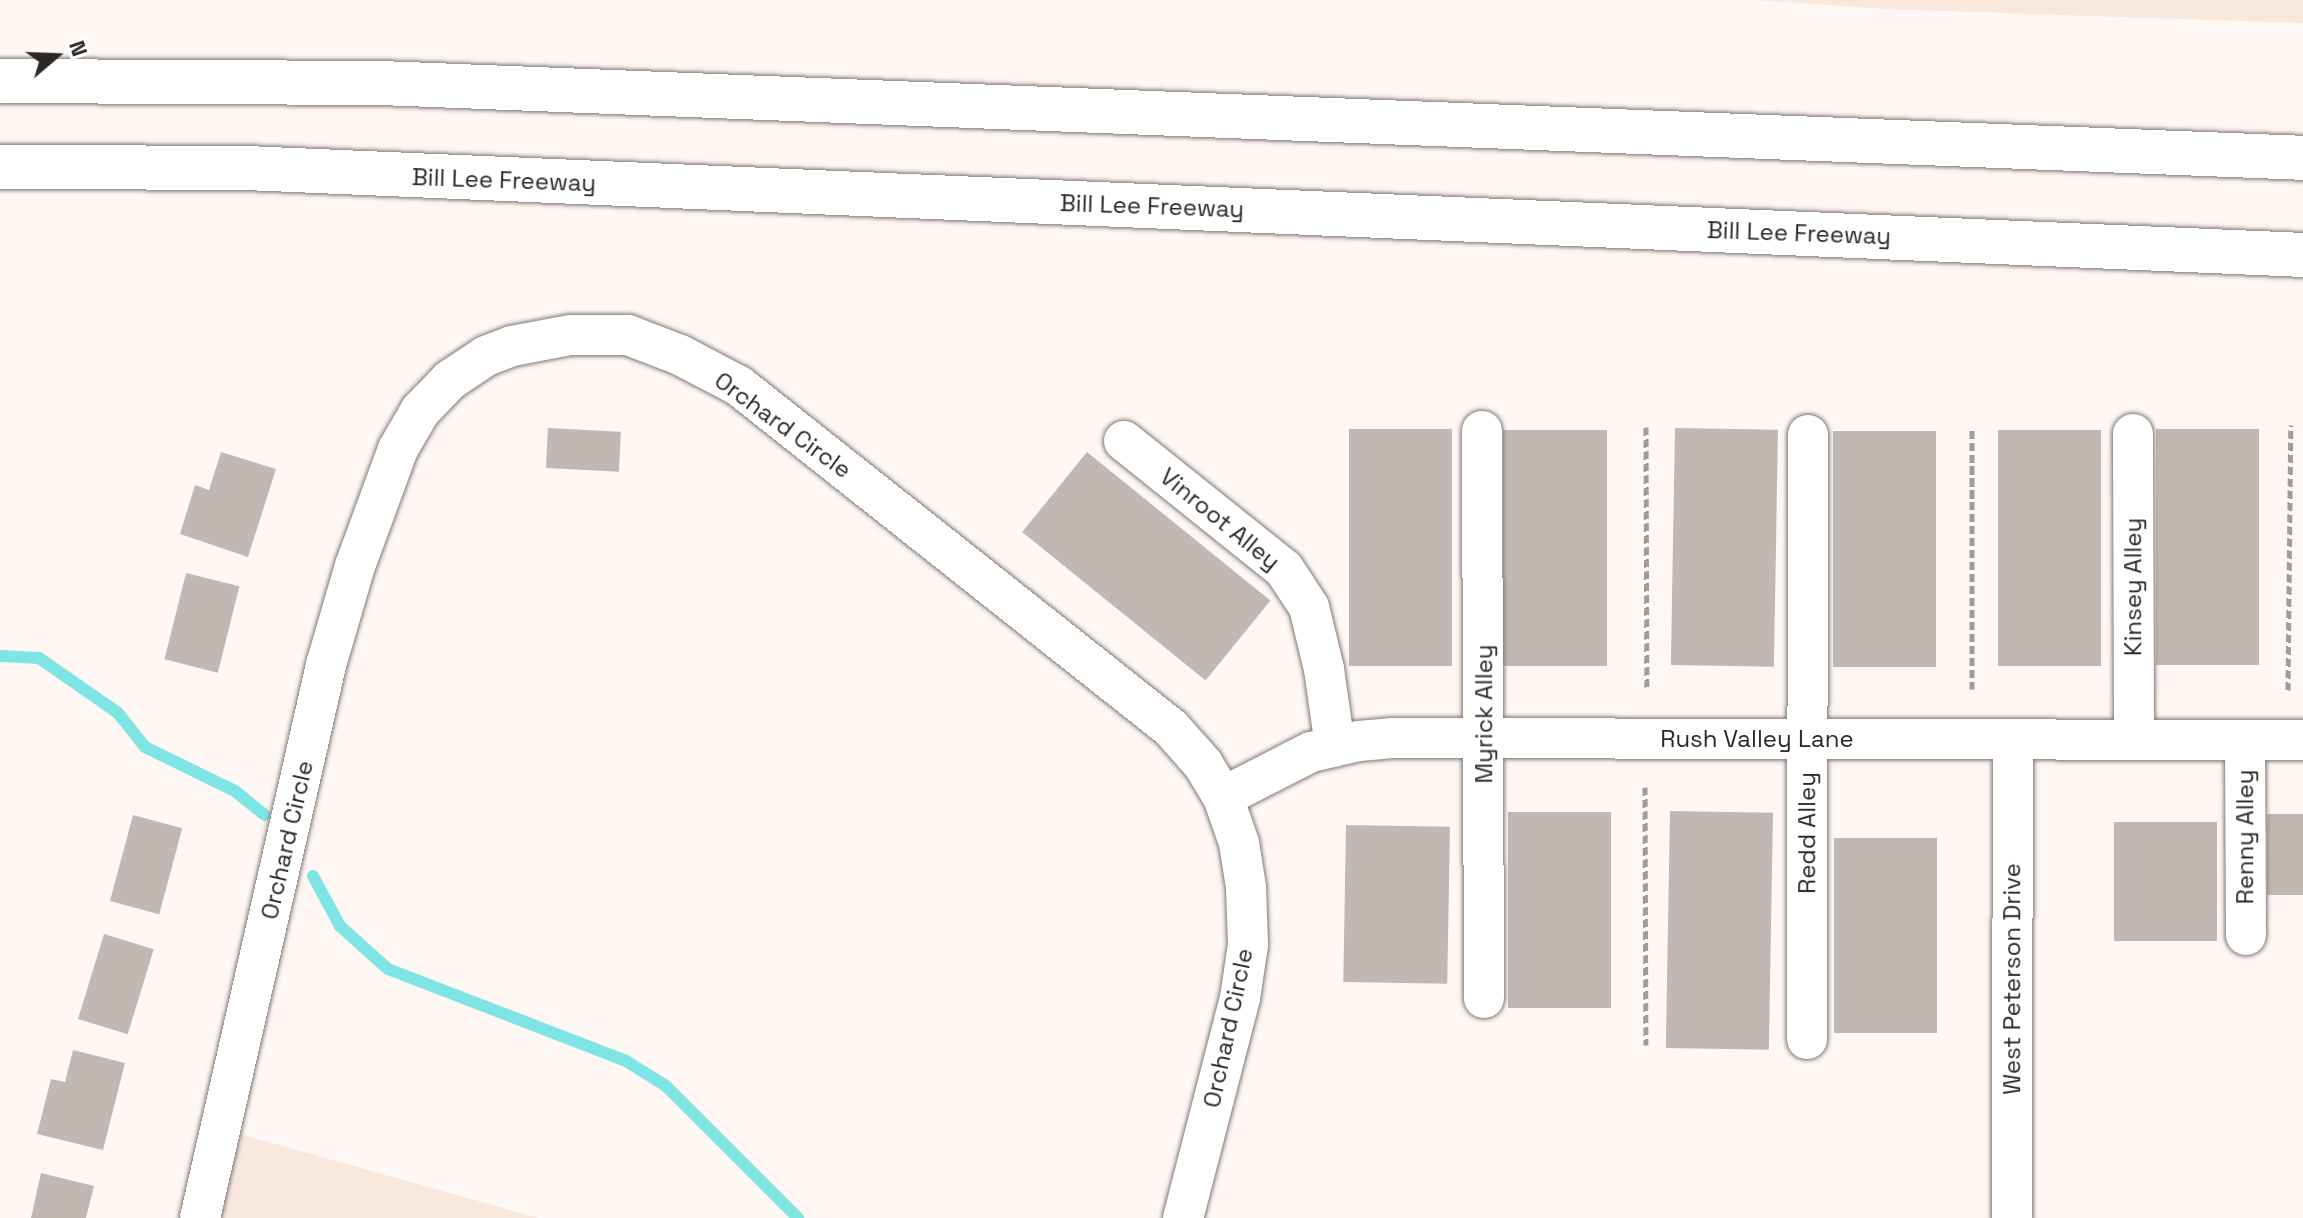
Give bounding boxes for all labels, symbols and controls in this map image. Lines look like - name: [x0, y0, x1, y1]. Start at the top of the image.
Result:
- north arrow: [16, 16, 96, 96]
- text: N: [63, 37, 94, 60]
- street label: Bill Lee Freeway: [411, 162, 597, 198]
- street label: Bill Lee Freeway: [1059, 188, 1245, 224]
- street label: Bill Lee Freeway: [1706, 215, 1892, 251]
- street label: Orchard Circle: [709, 366, 857, 484]
- street label: Vinroot Alley: [1154, 462, 1286, 576]
- street label: Kinsey Alley: [2119, 518, 2147, 656]
- street label: Myrick Alley: [1470, 644, 1498, 784]
- street label: Rush Valley Lane: [1660, 725, 1854, 753]
- street label: Orchard Circle: [255, 758, 319, 922]
- street label: Renny Alley: [2231, 769, 2259, 905]
- street label: Redd Alley: [1793, 772, 1821, 894]
- street label: West Peterson Drive: [1998, 863, 2026, 1095]
- street label: Orchard Circle: [1197, 946, 1259, 1110]

